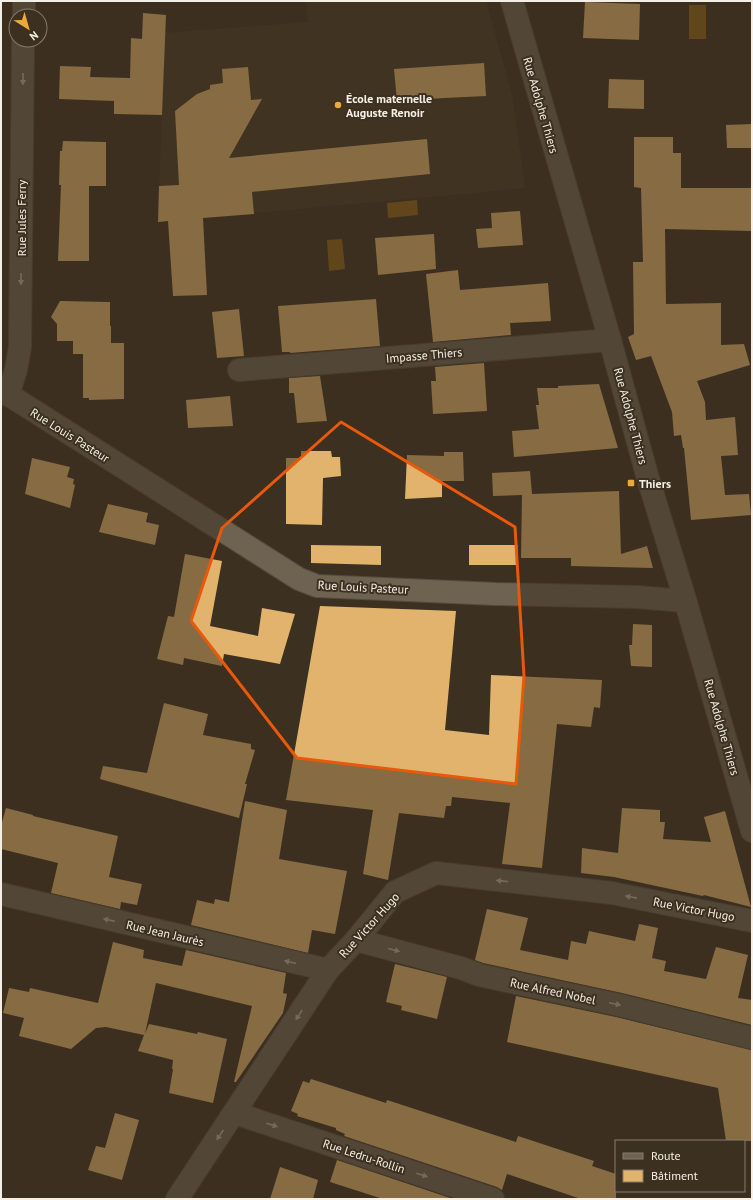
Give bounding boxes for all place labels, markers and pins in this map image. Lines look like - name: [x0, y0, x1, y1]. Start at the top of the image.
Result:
- place label: École maternelle Auguste Renoir: [346, 91, 432, 120]
- marker: École maternelle Auguste Renoir: [333, 100, 343, 110]
- place label: Thiers: [639, 476, 671, 491]
- marker: Thiers: [626, 478, 636, 488]

